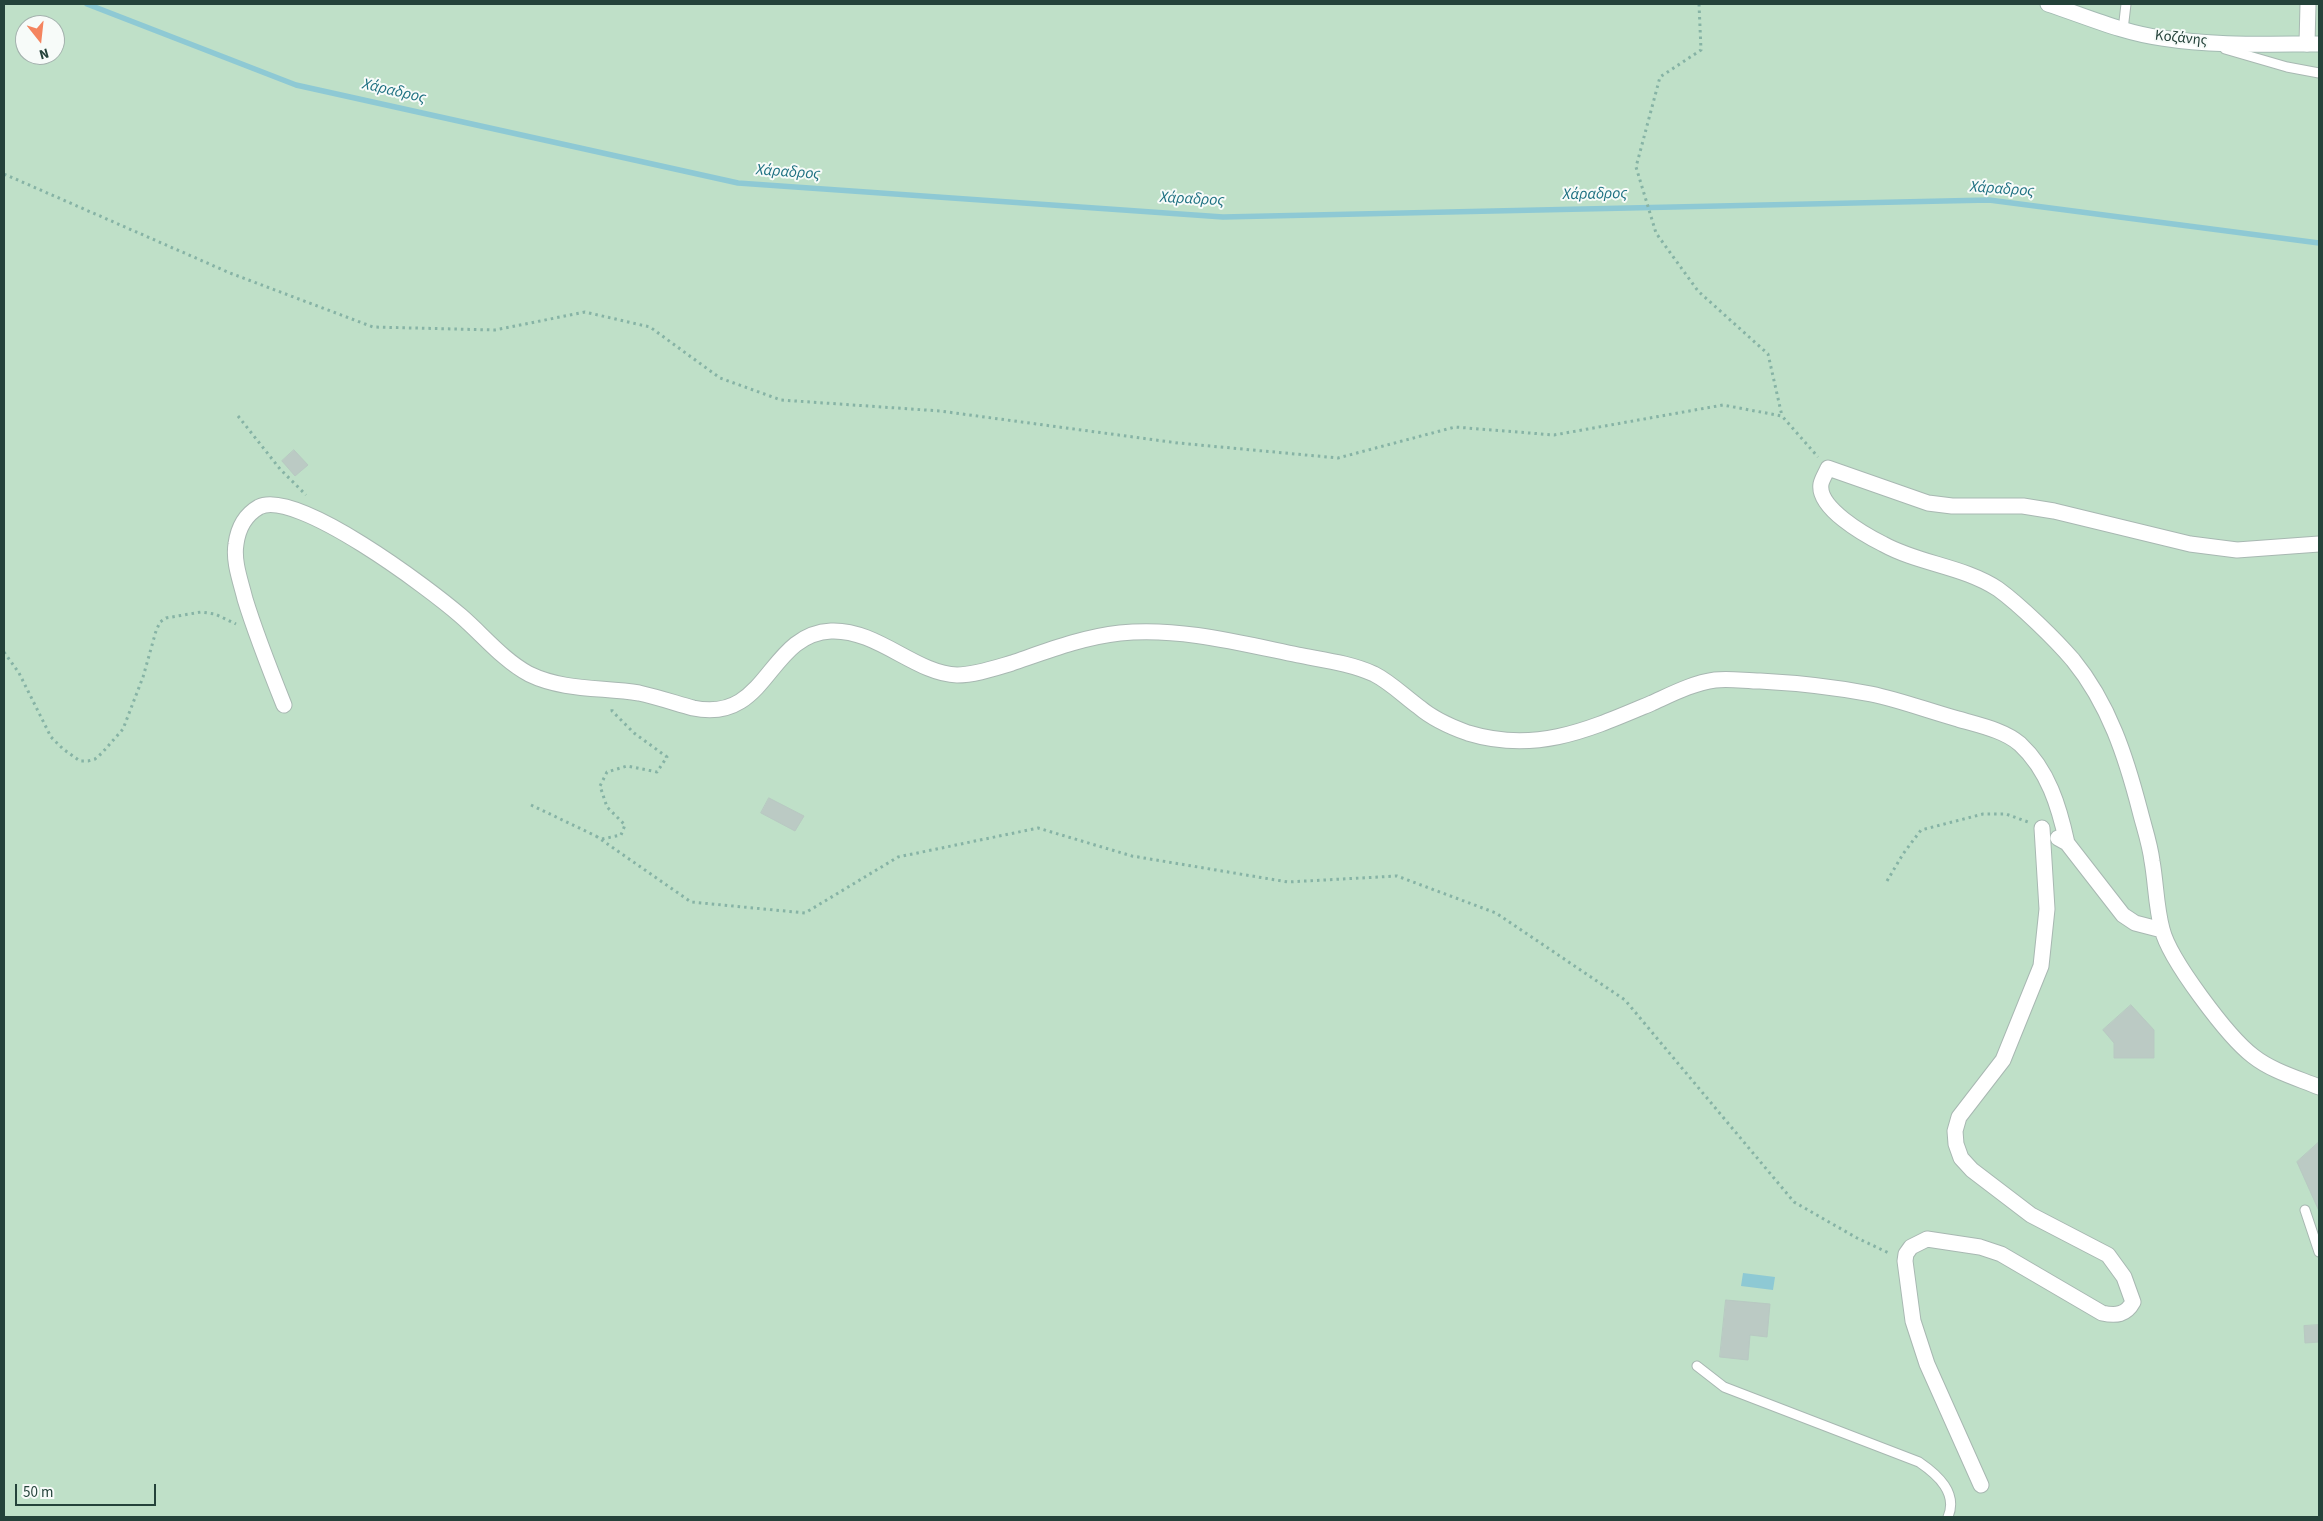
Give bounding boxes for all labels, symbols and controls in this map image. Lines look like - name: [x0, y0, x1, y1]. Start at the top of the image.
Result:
- north arrow: [15, 15, 65, 65]
- street label: Κοζάνης: [2154, 27, 2208, 51]
- text: N: [37, 43, 51, 64]
- water label: Χάραδρος: [360, 75, 428, 109]
- water label: Χάραδρος: [755, 161, 821, 185]
- water label: Χάραδρος: [1969, 178, 2035, 202]
- water label: Χάραδρος: [1563, 185, 1627, 205]
- water label: Χάραδρος: [1159, 189, 1225, 211]
- scale bar: [18, 1474, 159, 1506]
- text: 50 m: [23, 1482, 53, 1503]

